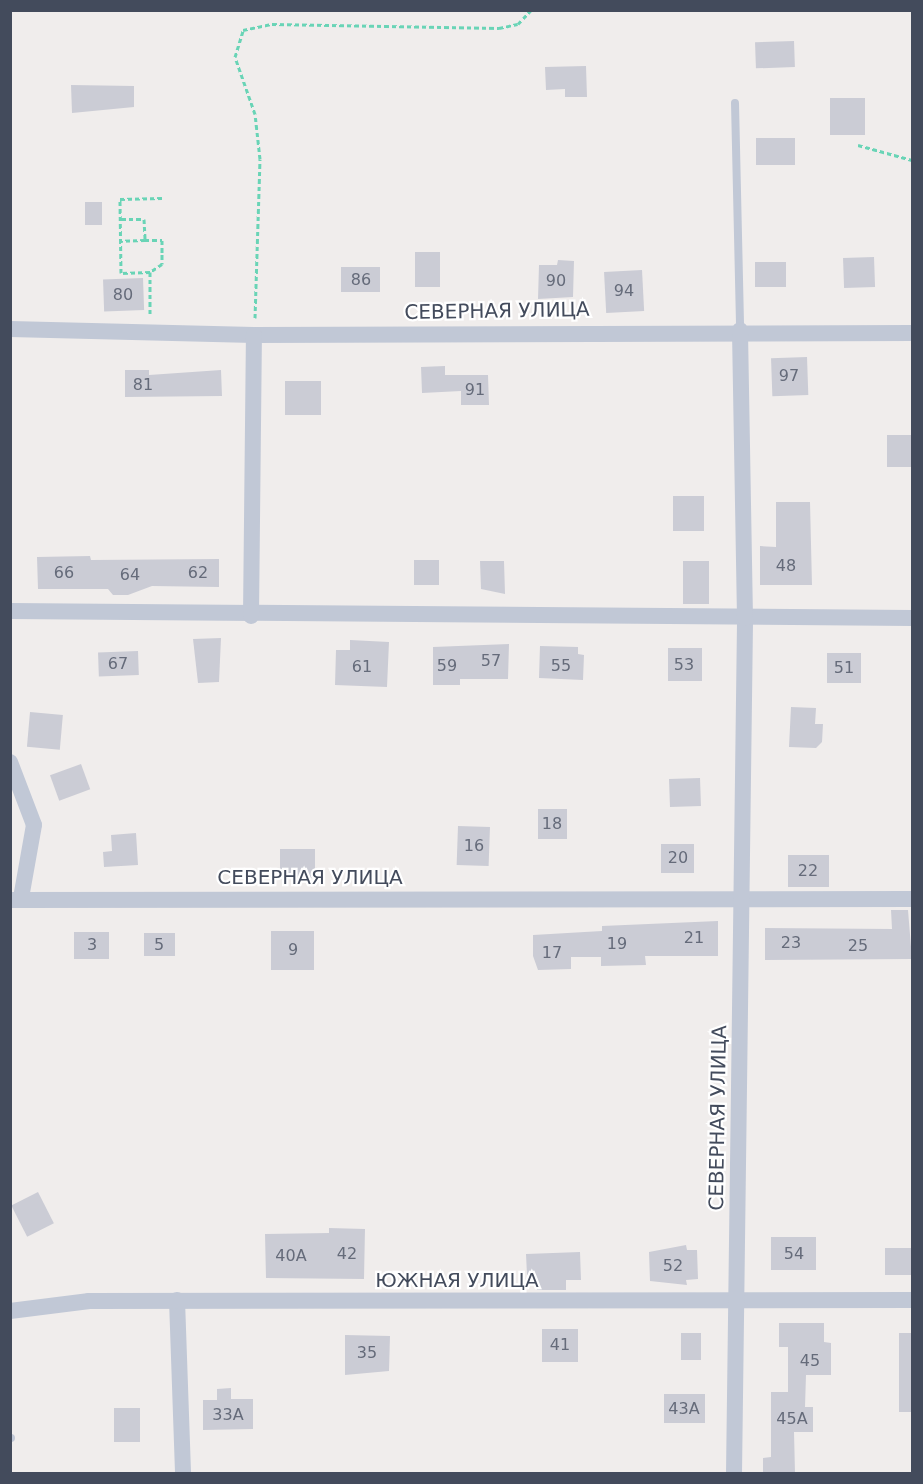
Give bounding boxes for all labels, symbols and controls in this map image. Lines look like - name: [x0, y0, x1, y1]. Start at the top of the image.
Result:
- house number: 86: [351, 270, 371, 290]
- house number: 90: [546, 271, 566, 291]
- house number: 94: [614, 281, 634, 301]
- house number: 80: [113, 285, 133, 305]
- street label: СЕВЕРНАЯ УЛИЦА: [404, 297, 590, 325]
- house number: 97: [779, 366, 799, 386]
- house number: 81: [133, 375, 153, 395]
- house number: 91: [465, 380, 485, 400]
- house number: 48: [776, 556, 796, 576]
- house number: 66: [54, 563, 74, 583]
- house number: 62: [188, 563, 208, 583]
- house number: 64: [120, 565, 140, 585]
- house number: 57: [481, 651, 501, 671]
- house number: 67: [108, 654, 128, 674]
- house number: 53: [674, 655, 694, 675]
- house number: 59: [437, 656, 457, 676]
- house number: 55: [551, 656, 571, 676]
- house number: 61: [352, 657, 372, 677]
- house number: 51: [834, 658, 854, 678]
- house number: 18: [542, 814, 562, 834]
- house number: 16: [464, 836, 484, 856]
- house number: 20: [668, 848, 688, 868]
- house number: 22: [798, 861, 818, 881]
- street label: СЕВЕРНАЯ УЛИЦА: [217, 865, 403, 889]
- house number: 21: [684, 928, 704, 948]
- house number: 23: [781, 933, 801, 953]
- house number: 19: [607, 934, 627, 954]
- house number: 3: [87, 935, 97, 955]
- house number: 5: [154, 935, 164, 955]
- house number: 25: [848, 936, 868, 956]
- house number: 9: [288, 940, 298, 960]
- house number: 17: [542, 943, 562, 963]
- street label: СЕВЕРНАЯ УЛИЦА: [704, 1025, 732, 1211]
- house number: 42: [337, 1244, 357, 1264]
- house number: 54: [784, 1244, 804, 1264]
- house number: 40А: [275, 1246, 307, 1266]
- house number: 52: [663, 1256, 683, 1276]
- street label: ЮЖНАЯ УЛИЦА: [375, 1268, 539, 1292]
- house number: 41: [550, 1335, 570, 1355]
- house number: 35: [357, 1343, 377, 1363]
- house number: 45: [800, 1351, 820, 1371]
- house number: 43А: [668, 1399, 700, 1419]
- house number: 33А: [212, 1405, 244, 1425]
- house number: 45А: [776, 1409, 808, 1429]

